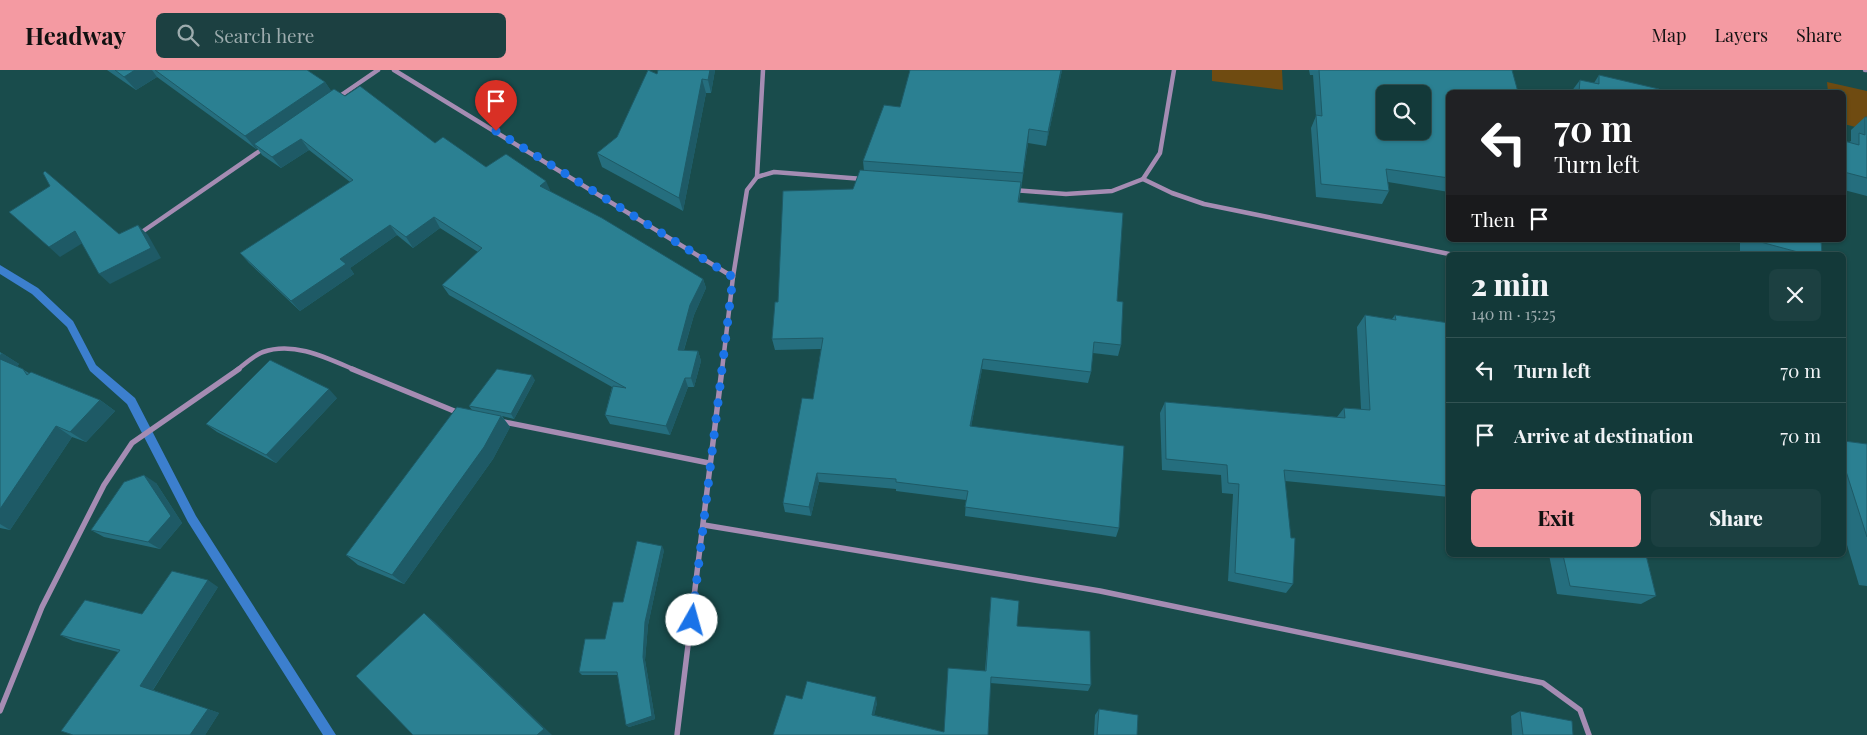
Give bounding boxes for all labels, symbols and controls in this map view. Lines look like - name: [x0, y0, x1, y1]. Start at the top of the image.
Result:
- search box: [156, 13, 506, 58]
- text: Headway: [25, 19, 126, 51]
- icon: search: [174, 21, 202, 49]
- text: Search here: [214, 22, 314, 48]
- text: Map: [1651, 23, 1686, 47]
- text: Layers: [1714, 23, 1768, 47]
- text: Share: [1796, 23, 1842, 47]
- pin: [475, 80, 517, 131]
- map controls: [1376, 85, 1431, 140]
- button: search: [1376, 85, 1431, 140]
- icon: arrive: [482, 87, 510, 115]
- text: 70 m: [1554, 104, 1632, 151]
- icon: left: [1471, 110, 1536, 175]
- text: Turn left: [1554, 149, 1639, 179]
- icon: arrive: [1525, 205, 1553, 233]
- text: Then: [1471, 206, 1515, 232]
- text: 2 min: [1471, 264, 1549, 304]
- button: close: [1769, 269, 1821, 321]
- text: 140 m · 15:25: [1471, 303, 1556, 324]
- icon: left: [1471, 356, 1499, 384]
- text: Turn left: [1514, 357, 1591, 383]
- text: 70 m: [1780, 357, 1821, 383]
- icon: arrive: [1471, 421, 1499, 449]
- text: Arrive at destination: [1514, 422, 1694, 448]
- text: 70 m: [1780, 422, 1821, 448]
- button: Exit: [1471, 489, 1641, 547]
- button: Share: [1651, 489, 1821, 547]
- position arrow: [665, 593, 717, 645]

